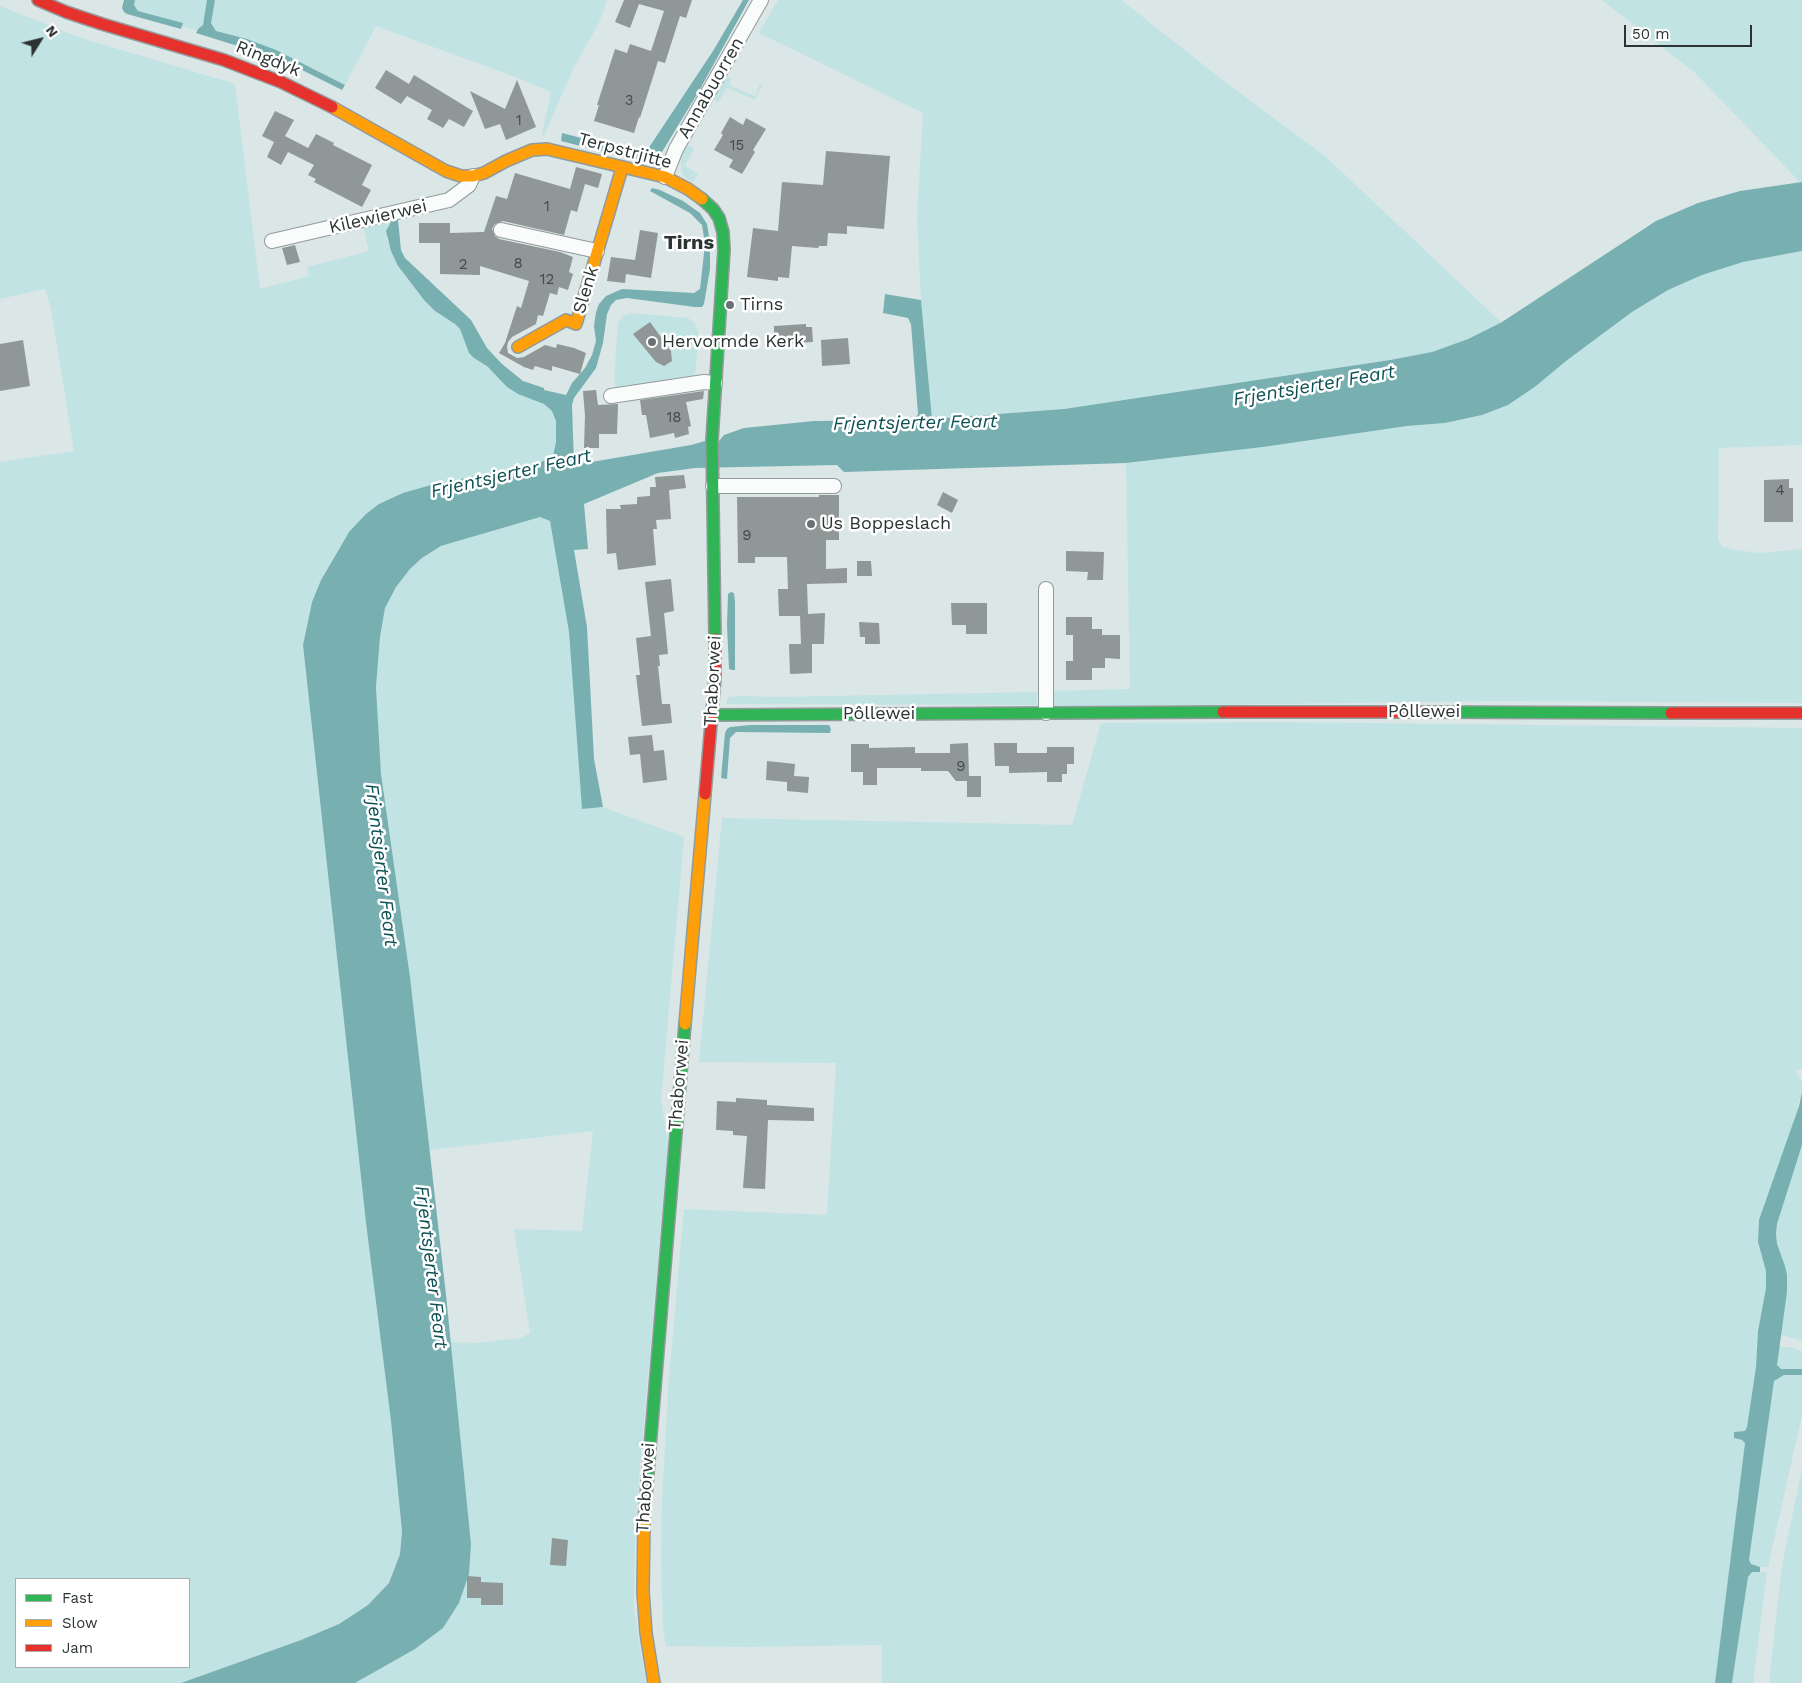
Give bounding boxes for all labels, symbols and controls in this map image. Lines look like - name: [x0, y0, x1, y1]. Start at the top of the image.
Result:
- north arrow: [15, 15, 65, 65]
- scale bar: [1627, 15, 1754, 47]
- text: N: [43, 22, 62, 40]
- text: 50 m: [1632, 25, 1669, 43]
- street label: Annabuorren: [673, 33, 749, 143]
- street label: Ringdyk: [232, 36, 304, 82]
- house number: 3: [625, 92, 633, 110]
- house number: 1: [516, 112, 522, 130]
- street label: Terpstrjitte: [576, 128, 674, 174]
- house number: 15: [730, 137, 744, 155]
- street label: Kilewierwei: [327, 195, 429, 239]
- house number: 1: [544, 198, 550, 216]
- district label: Tirns: [664, 231, 714, 255]
- house number: 8: [513, 255, 523, 273]
- house number: 2: [459, 256, 467, 274]
- street label: Slenk: [569, 264, 603, 316]
- house number: 12: [540, 271, 554, 289]
- place label: Tirns: [740, 294, 783, 316]
- marker: Tirns: [724, 299, 736, 311]
- place label: Hervormde Kerk: [662, 331, 804, 353]
- marker: Hervormde Kerk: [646, 336, 658, 348]
- water label: Frjentsjerter Feart: [1231, 361, 1397, 411]
- house number: 18: [666, 409, 682, 427]
- water label: Frjentsjerter Feart: [833, 410, 997, 436]
- water label: Frjentsjerter Feart: [429, 444, 593, 504]
- house number: 4: [1775, 482, 1785, 500]
- place label: Us Boppeslach: [821, 513, 951, 535]
- marker: Us Boppeslach: [805, 518, 817, 530]
- house number: 9: [742, 527, 752, 545]
- street label: Thaborwei: [700, 635, 726, 727]
- street label: Pôllewei: [1388, 701, 1460, 723]
- street label: Pôllewei: [843, 703, 915, 725]
- house number: 9: [956, 758, 966, 776]
- water label: Frjentsjerter Feart: [360, 782, 402, 948]
- street label: Thaborwei: [664, 1039, 694, 1131]
- water label: Frjentsjerter Feart: [410, 1184, 452, 1350]
- street label: Thaborwei: [632, 1442, 660, 1534]
- legend: [15, 1578, 190, 1668]
- text: Fast: [62, 1589, 93, 1607]
- text: Slow: [62, 1614, 98, 1632]
- text: Jam: [62, 1639, 93, 1657]

